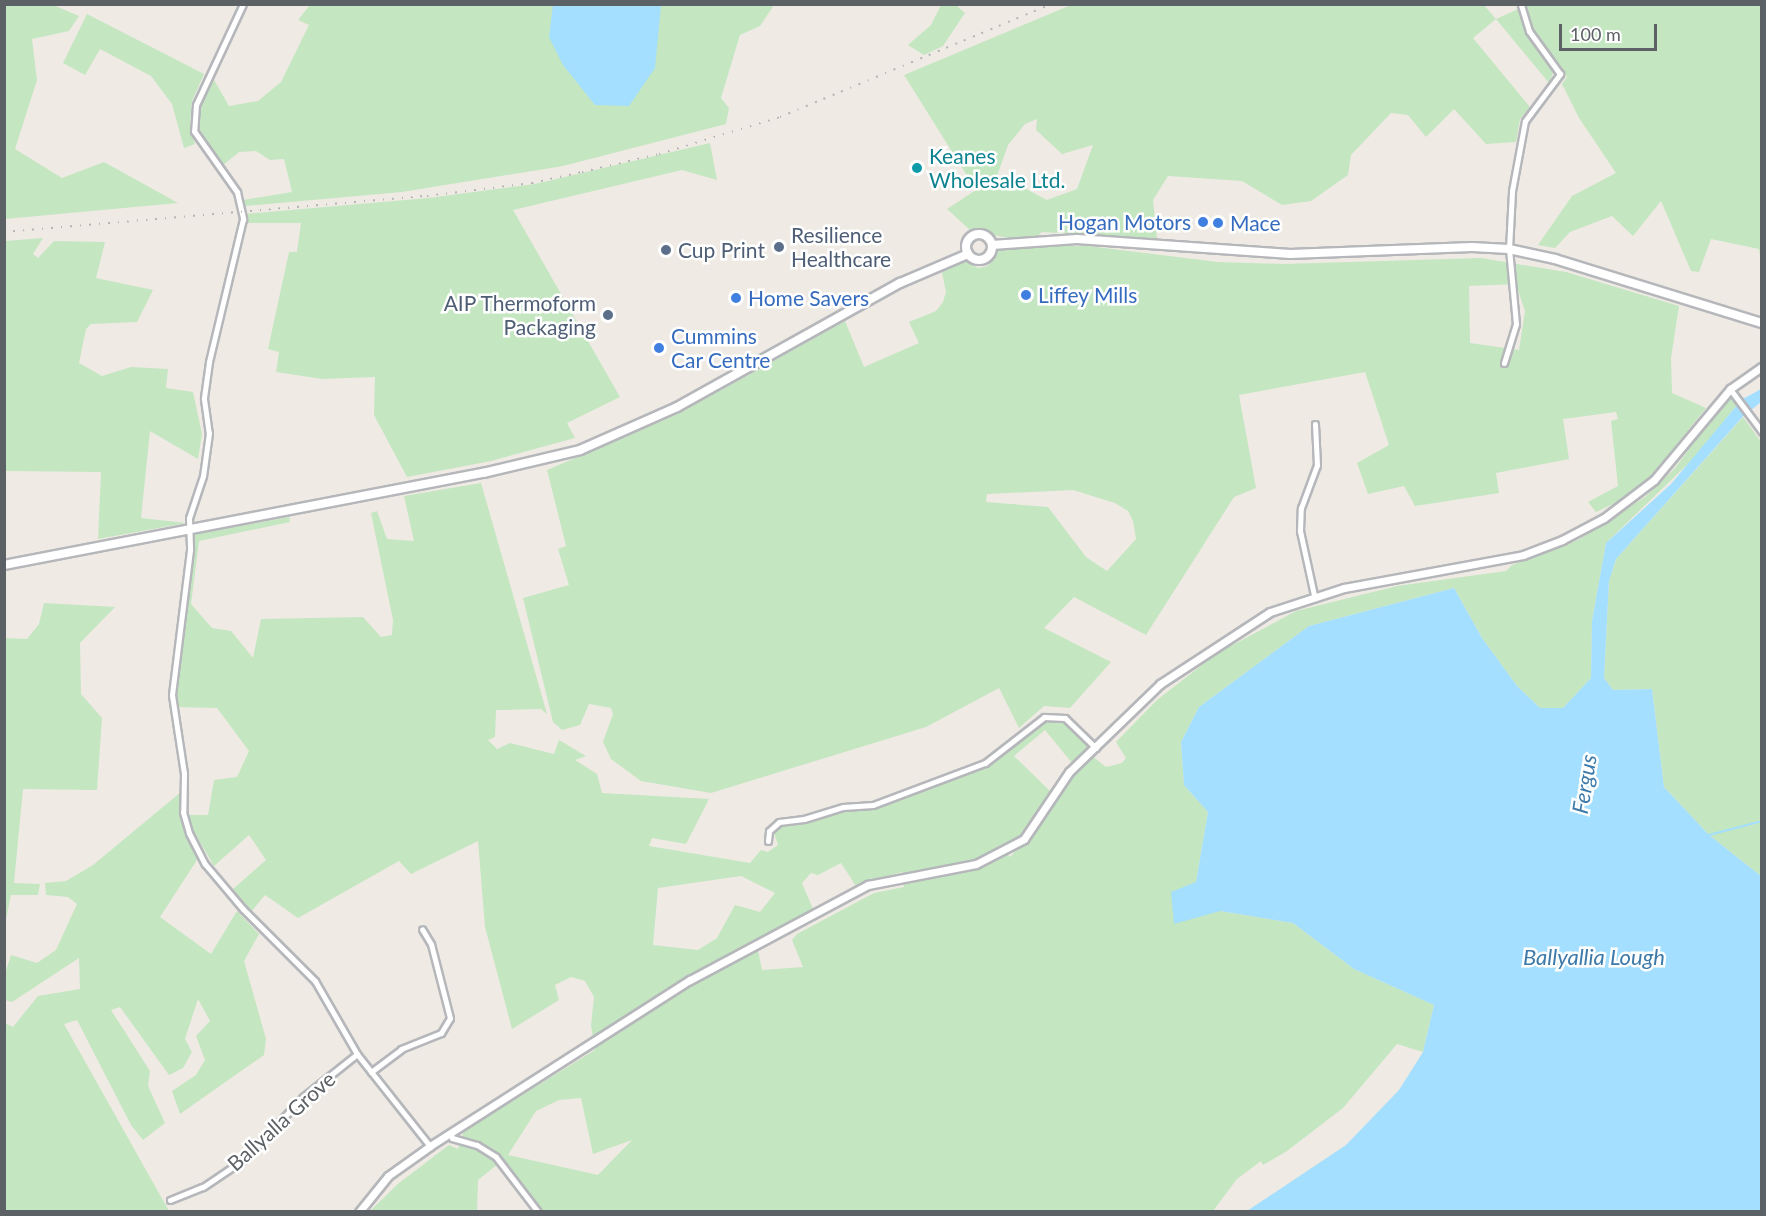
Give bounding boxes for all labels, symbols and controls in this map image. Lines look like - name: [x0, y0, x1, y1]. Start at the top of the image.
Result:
- scale bar: [1562, 12, 1660, 50]
- text: 100 m: [1570, 23, 1621, 45]
- place label: Keanes Wholesale Ltd.: [929, 143, 1065, 193]
- marker: Keanes Wholesale Ltd.: [910, 161, 924, 175]
- place label: Hogan Motors: [1058, 209, 1191, 235]
- place label: Mace: [1230, 210, 1281, 236]
- marker: Hogan Motors: [1196, 215, 1210, 229]
- marker: Mace: [1211, 216, 1225, 230]
- place label: Resilience Healthcare: [791, 222, 891, 272]
- place label: Cup Print: [678, 237, 765, 263]
- marker: Resilience Healthcare: [772, 240, 786, 254]
- marker: Cup Print: [659, 243, 673, 257]
- place label: Liffey Mills: [1038, 282, 1138, 308]
- place label: Home Savers: [748, 285, 869, 311]
- marker: Liffey Mills: [1019, 288, 1033, 302]
- place label: AIP Thermoform Packaging: [442, 290, 596, 340]
- marker: Home Savers: [729, 291, 743, 305]
- marker: AIP Thermoform Packaging: [601, 308, 615, 322]
- place label: Cummins Car Centre: [671, 323, 771, 373]
- marker: Cummins Car Centre: [652, 341, 666, 355]
- water label: Fergus: [1566, 752, 1602, 816]
- water label: Ballyallia Lough: [1523, 944, 1665, 970]
- street label: Ballyalla Grove: [222, 1066, 340, 1176]

